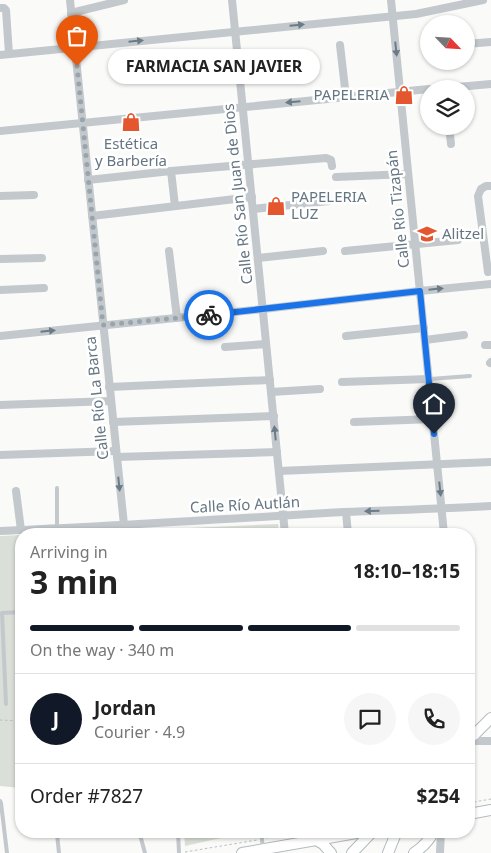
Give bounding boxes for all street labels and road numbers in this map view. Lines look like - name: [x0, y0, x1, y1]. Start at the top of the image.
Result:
- street label: Calle Río San Juan de Dios: [218, 103, 256, 285]
- street label: Calle Río Tizapán: [381, 149, 413, 269]
- street label: Calle Río La Barca: [80, 335, 112, 461]
- street label: Calle Río Autlán: [189, 491, 300, 517]

